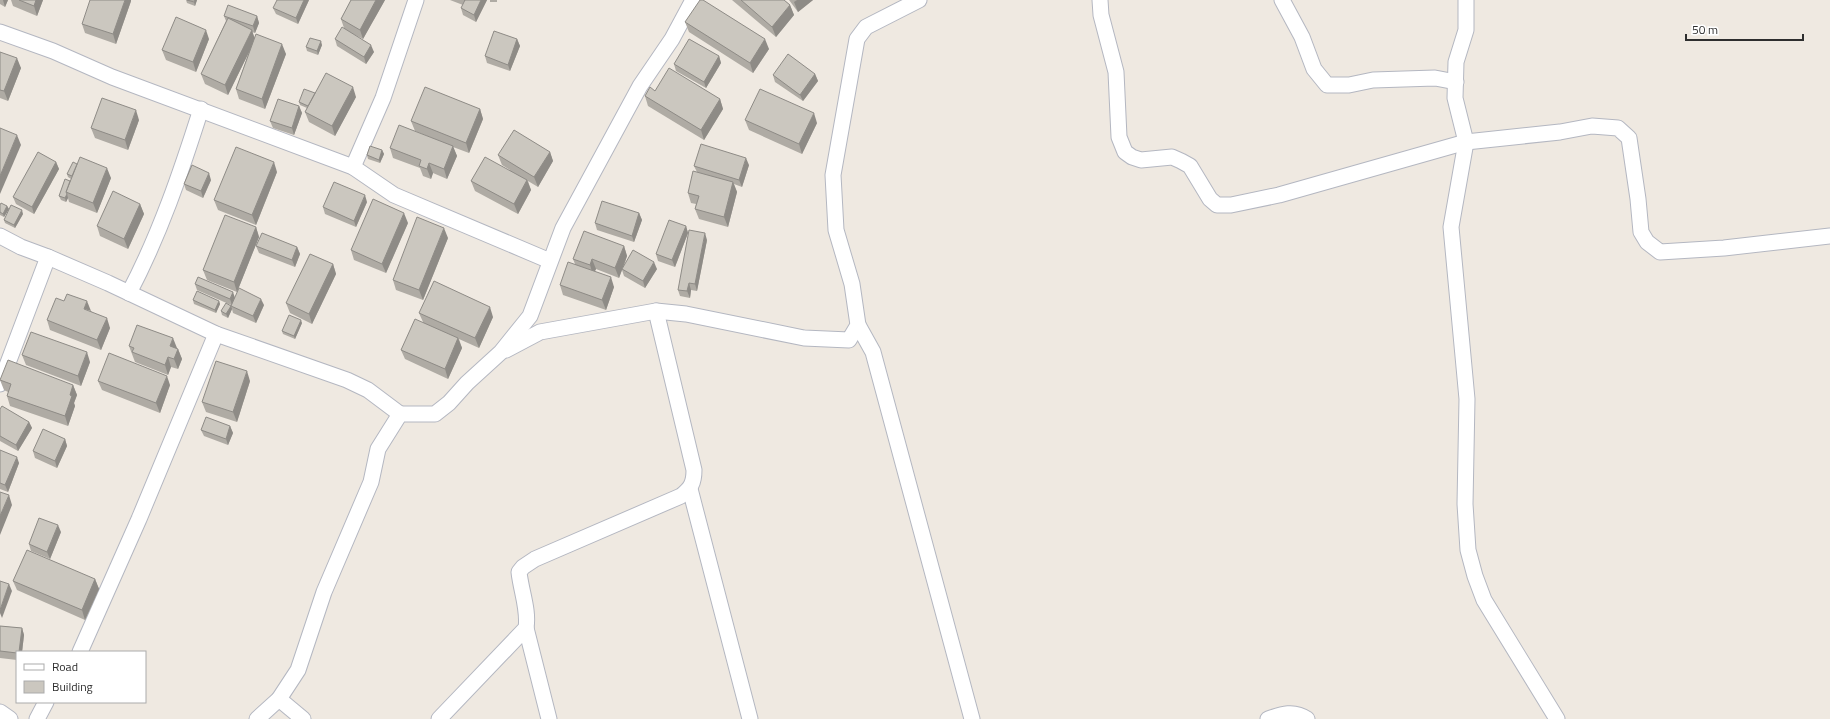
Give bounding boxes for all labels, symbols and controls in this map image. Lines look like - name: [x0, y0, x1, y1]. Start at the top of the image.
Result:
- scale bar: [1686, 16, 1803, 42]
- text: 50 m: [1692, 20, 1718, 39]
- legend: [16, 651, 146, 703]
- text: Road: [52, 657, 78, 676]
- text: Building: [52, 677, 93, 696]

